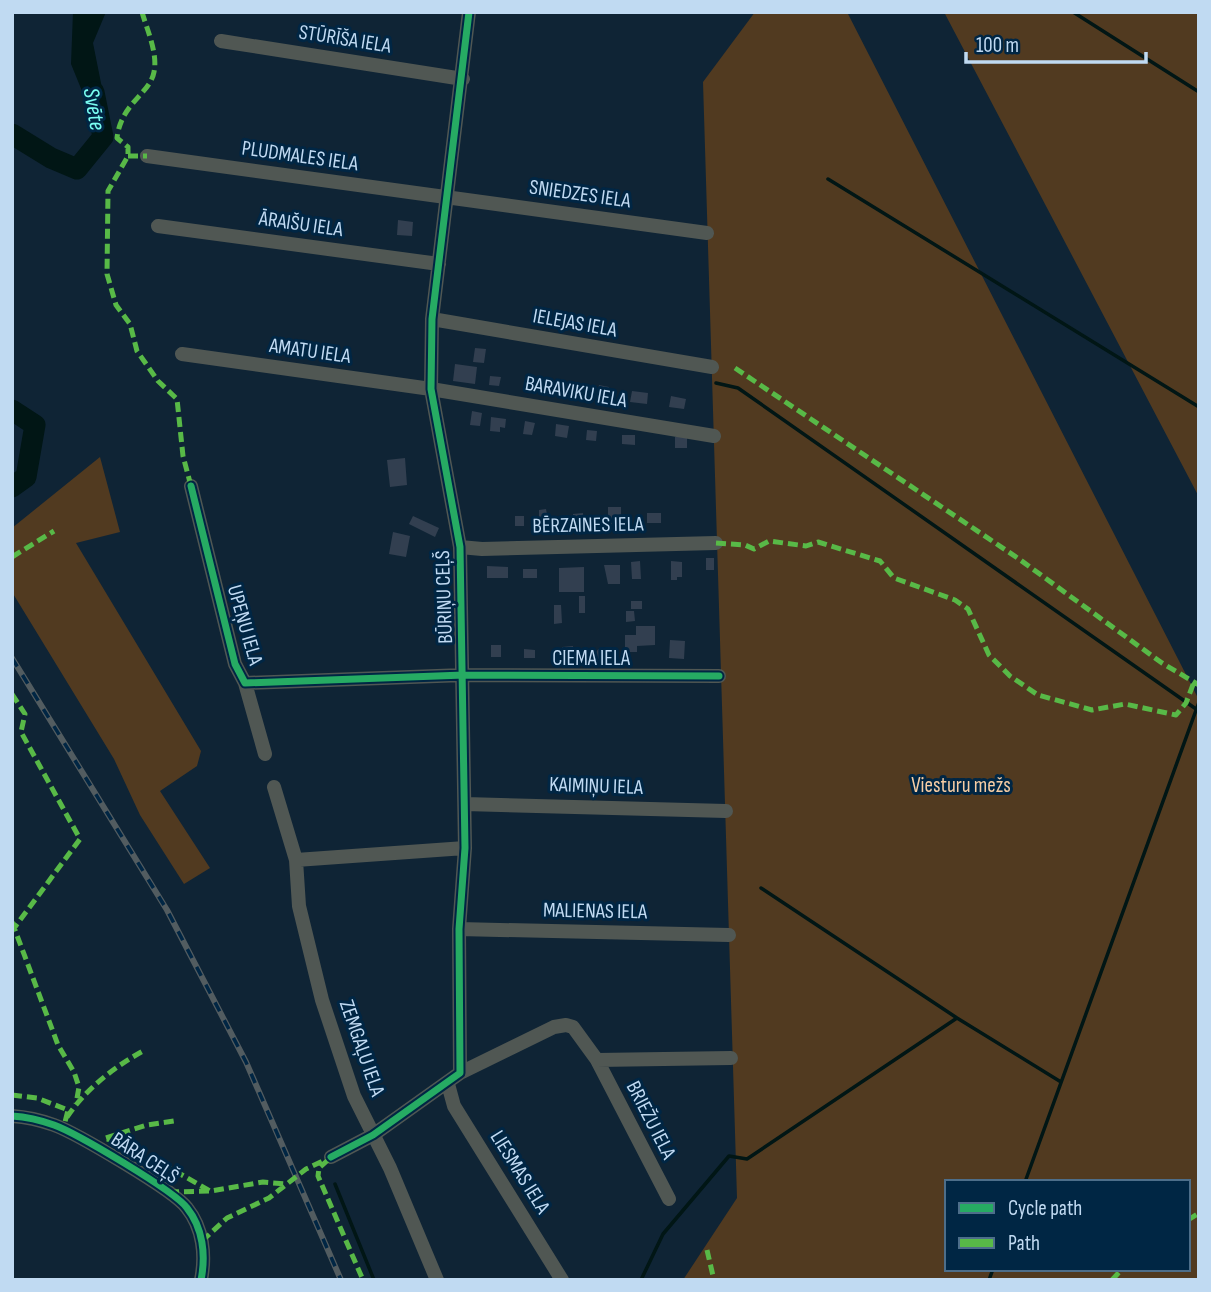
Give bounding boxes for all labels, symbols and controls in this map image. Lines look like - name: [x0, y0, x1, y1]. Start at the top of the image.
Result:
- street label: STŪRĪŠA IELA: [297, 19, 394, 59]
- scale bar: [966, 21, 1146, 65]
- text: 100 m: [976, 33, 1019, 58]
- water label: Svēte: [77, 86, 112, 132]
- street label: PLUDMALES IELA: [240, 135, 361, 177]
- street label: SNIEDZES IELA: [528, 175, 633, 214]
- street label: ĀRAIŠU IELA: [257, 206, 345, 242]
- street label: IELEJAS IELA: [531, 303, 620, 343]
- street label: AMATU IELA: [267, 333, 353, 369]
- street label: BARAVIKU IELA: [523, 371, 630, 413]
- street label: BĒRZAINES IELA: [532, 512, 645, 538]
- street label: BŪRIŅU CEĻŠ: [430, 550, 458, 644]
- street label: UPEŅU IELA: [222, 582, 269, 669]
- street label: CIEMA IELA: [552, 646, 631, 671]
- street label: KAIMIŅU IELA: [549, 772, 644, 800]
- park label: Viesturu mežs: [911, 773, 1011, 798]
- street label: MALIENAS IELA: [543, 898, 648, 924]
- street label: ZEMGAĻU IELA: [334, 996, 390, 1100]
- street label: BRIEŽU IELA: [621, 1077, 682, 1164]
- street label: LIESMAS IELA: [485, 1126, 556, 1219]
- street label: BĀRA CEĻŠ: [106, 1127, 184, 1189]
- legend: [945, 1180, 1190, 1271]
- text: Cycle path: [1008, 1196, 1082, 1221]
- text: Path: [1008, 1231, 1040, 1256]

